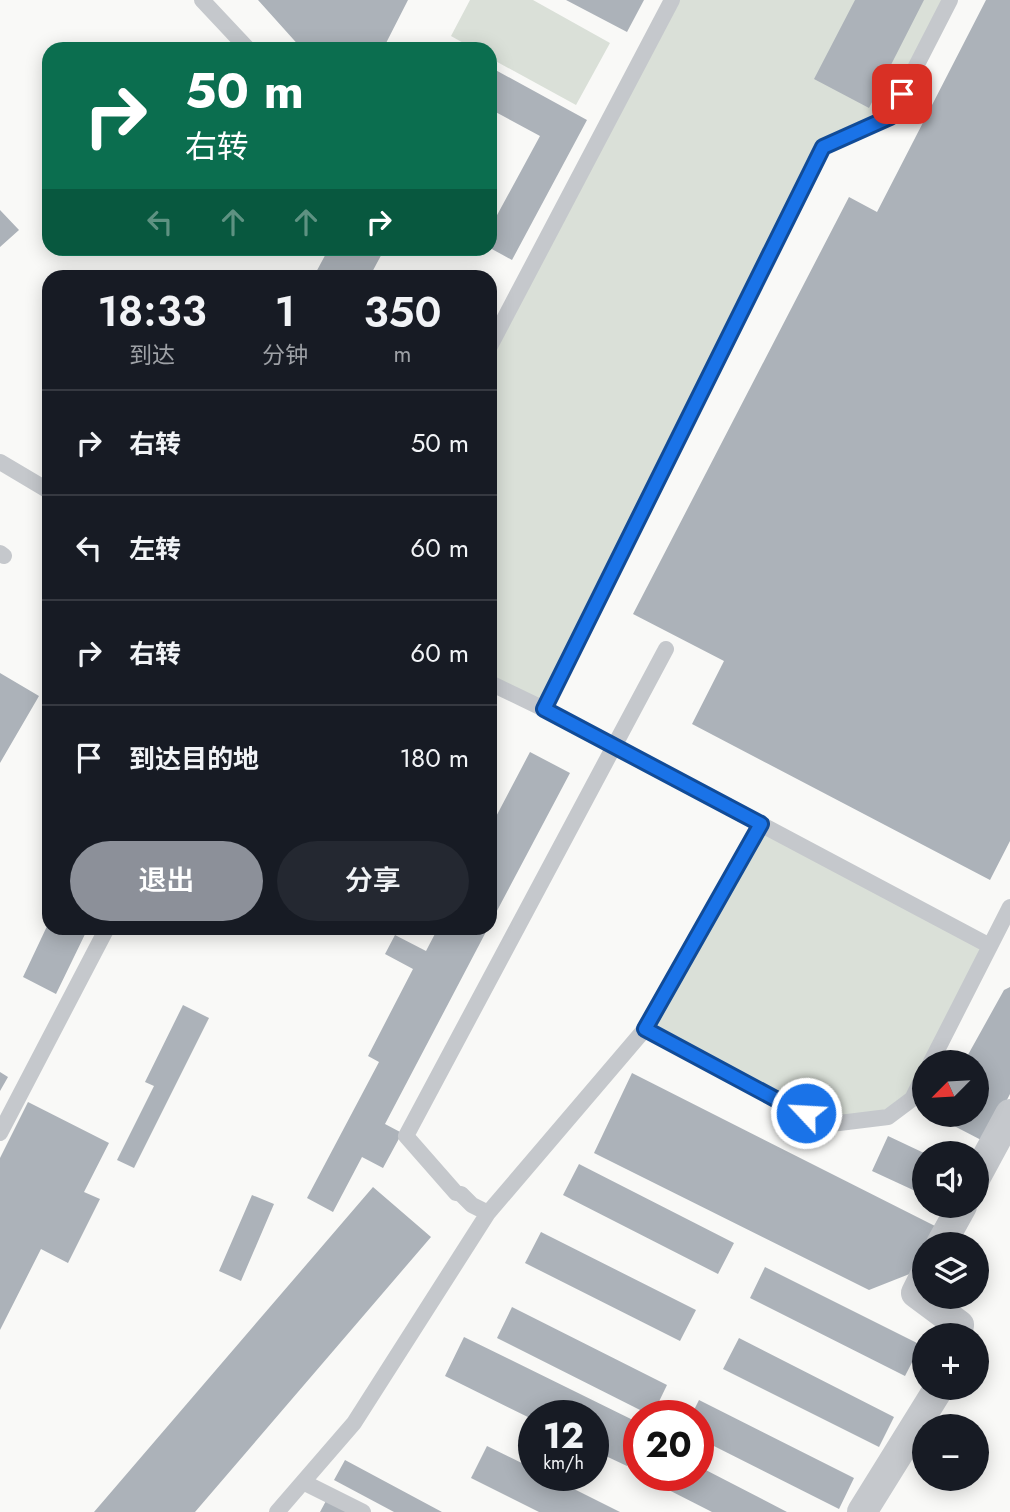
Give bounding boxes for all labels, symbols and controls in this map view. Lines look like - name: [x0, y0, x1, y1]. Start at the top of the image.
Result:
- text: 50 m: [185, 56, 304, 126]
- pin: [872, 64, 932, 124]
- icon: right: [70, 70, 161, 161]
- icon: arrive: [883, 75, 921, 113]
- text: 右转: [185, 124, 249, 170]
- icon: left: [141, 203, 179, 241]
- icon: ahead: [214, 203, 252, 241]
- icon: ahead: [287, 203, 325, 241]
- icon: right: [360, 203, 398, 241]
- text: 18:33: [97, 281, 207, 342]
- text: 1: [275, 281, 295, 342]
- text: 350: [363, 282, 442, 343]
- text: m: [394, 337, 412, 371]
- text: 到达: [129, 338, 175, 372]
- text: 分钟: [262, 338, 308, 372]
- icon: right: [70, 424, 108, 462]
- text: 50 m: [411, 424, 469, 462]
- text: 右转: [129, 425, 181, 463]
- icon: left: [70, 529, 108, 567]
- text: 60 m: [410, 529, 469, 567]
- text: 左转: [129, 530, 181, 568]
- icon: right: [70, 634, 108, 672]
- text: 60 m: [410, 634, 469, 672]
- text: 右转: [129, 635, 181, 673]
- icon: arrive: [70, 739, 108, 777]
- text: 180 m: [399, 739, 469, 777]
- text: 到达目的地: [129, 740, 259, 778]
- button: 退出: [70, 841, 263, 921]
- button: 分享: [277, 841, 469, 921]
- north arrow: [912, 1050, 989, 1127]
- map controls: [912, 1050, 989, 1491]
- position arrow: [769, 1076, 843, 1150]
- button: sound: [912, 1141, 989, 1218]
- button: layers: [912, 1232, 989, 1309]
- button: +: [912, 1323, 989, 1400]
- speed limit sign: 20: [623, 1400, 714, 1491]
- text: 12: [543, 1411, 584, 1461]
- button: −: [912, 1414, 989, 1491]
- text: km/h: [543, 1450, 584, 1476]

